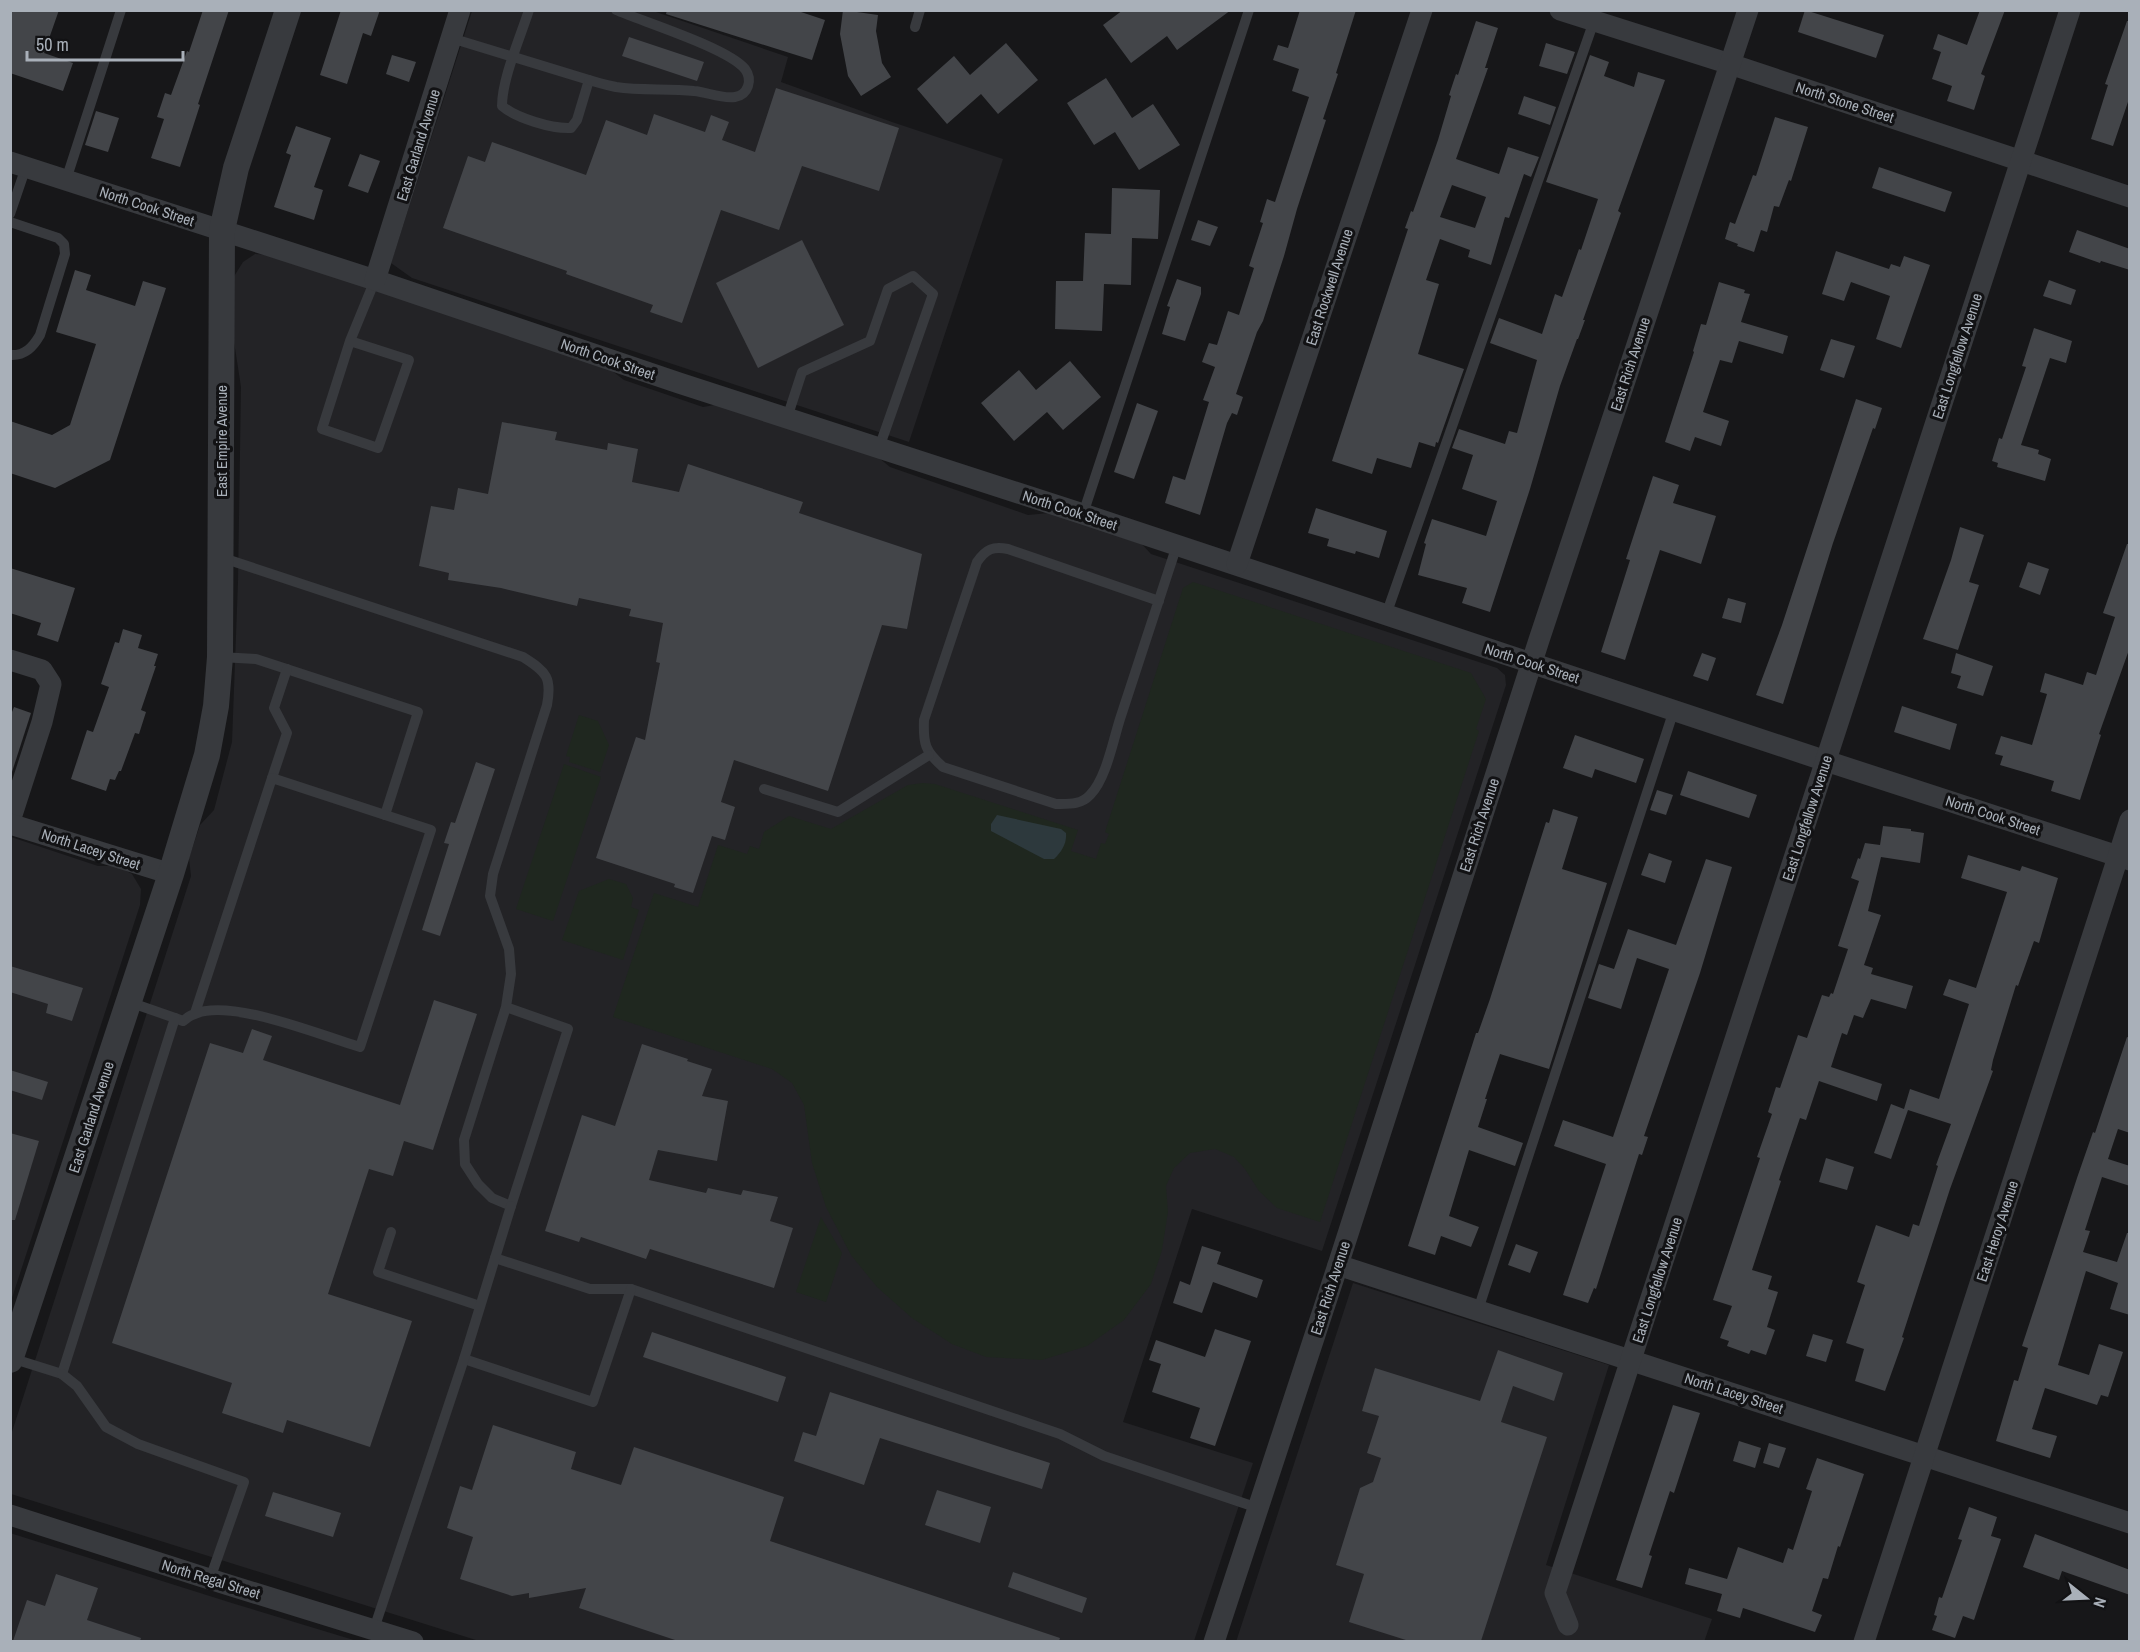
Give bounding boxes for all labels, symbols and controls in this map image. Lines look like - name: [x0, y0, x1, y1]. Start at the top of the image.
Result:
- scale bar: [27, 24, 183, 62]
- text: 50 m: [36, 32, 69, 57]
- street label: North Stone Street: [1793, 76, 1897, 128]
- street label: East Garland Avenue: [391, 86, 445, 204]
- street label: North Cook Street: [97, 181, 198, 231]
- street label: East Rockwell Avenue: [1300, 226, 1358, 348]
- street label: East Longfellow Avenue: [1927, 290, 1987, 422]
- street label: East Rich Avenue: [1605, 314, 1655, 414]
- street label: North Cook Street: [558, 333, 659, 385]
- street label: East Empire Avenue: [211, 385, 232, 497]
- street label: North Cook Street: [1020, 485, 1121, 535]
- street label: North Cook Street: [1482, 638, 1583, 688]
- street label: East Longfellow Avenue: [1777, 752, 1837, 884]
- street label: East Rich Avenue: [1454, 775, 1504, 875]
- street label: North Cook Street: [1943, 790, 2044, 840]
- street label: North Lacey Street: [39, 823, 144, 875]
- street label: East Garland Avenue: [63, 1058, 119, 1175]
- street label: East Heroy Avenue: [1971, 1178, 2023, 1284]
- street label: East Longfellow Avenue: [1627, 1214, 1687, 1346]
- street label: East Rich Avenue: [1305, 1238, 1355, 1338]
- street label: North Lacey Street: [1682, 1367, 1787, 1419]
- street label: North Regal Street: [159, 1554, 263, 1604]
- north arrow: [2056, 1568, 2116, 1628]
- text: N: [2088, 1595, 2112, 1611]

